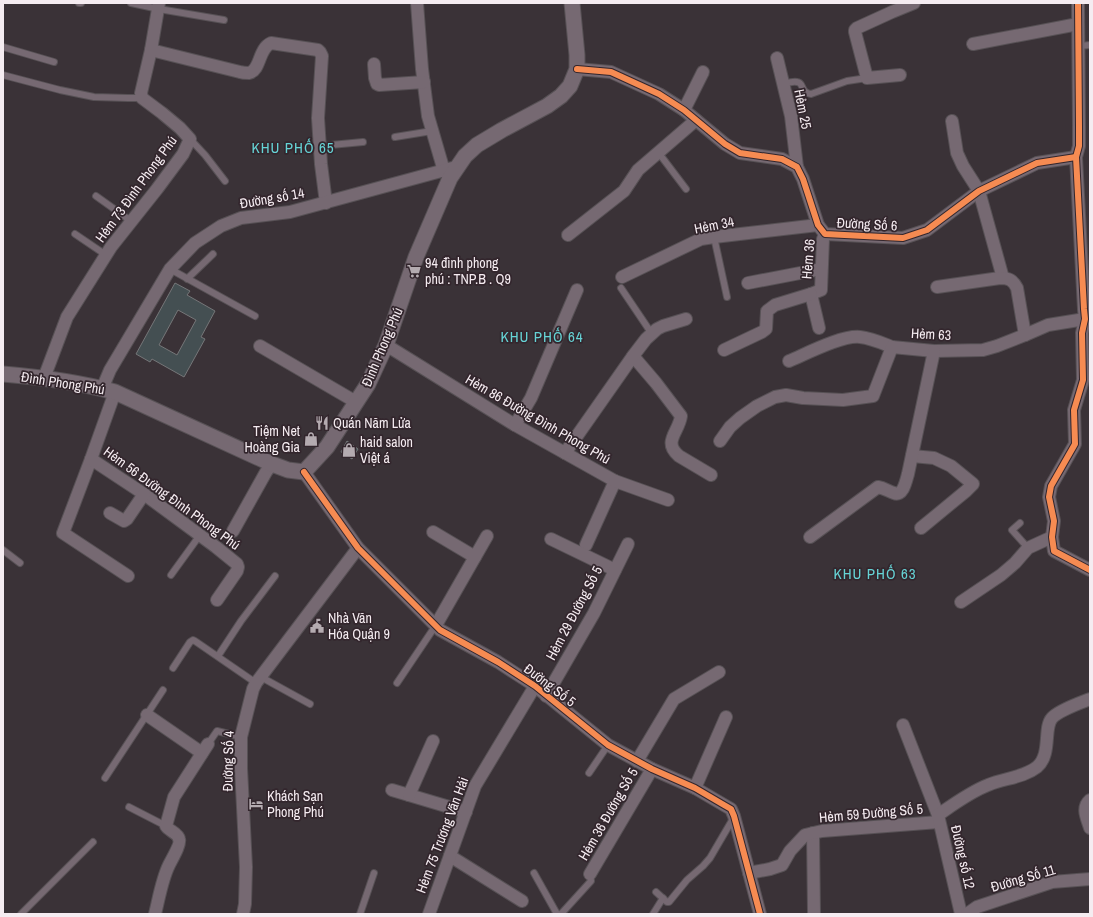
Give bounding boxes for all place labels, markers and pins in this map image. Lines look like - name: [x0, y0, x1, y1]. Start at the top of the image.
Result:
- place label: 94 đình phong phú : TNP.B . Q9: [425, 254, 511, 288]
- supermarket icon: 94 đình phong phú : TNP.B . Q9: [406, 263, 422, 279]
- place label: Quán Năm Lửa: [333, 414, 411, 432]
- restaurant icon: Quán Năm Lửa: [314, 415, 330, 431]
- place label: Tiệm Net Hoàng Gia: [244, 422, 301, 456]
- shop icon: Tiệm Net Hoàng Gia: [303, 431, 319, 447]
- place label: haid salon Việt á: [360, 433, 413, 467]
- shop icon: haid salon Việt á: [341, 442, 357, 458]
- place label: Nhà Văn Hóa Quận 9: [328, 609, 390, 643]
- public building icon: Nhà Văn Hóa Quận 9: [309, 618, 325, 634]
- place label: Khách Sạn Phong Phú: [267, 787, 324, 821]
- hotel icon: Khách Sạn Phong Phú: [248, 796, 264, 812]

